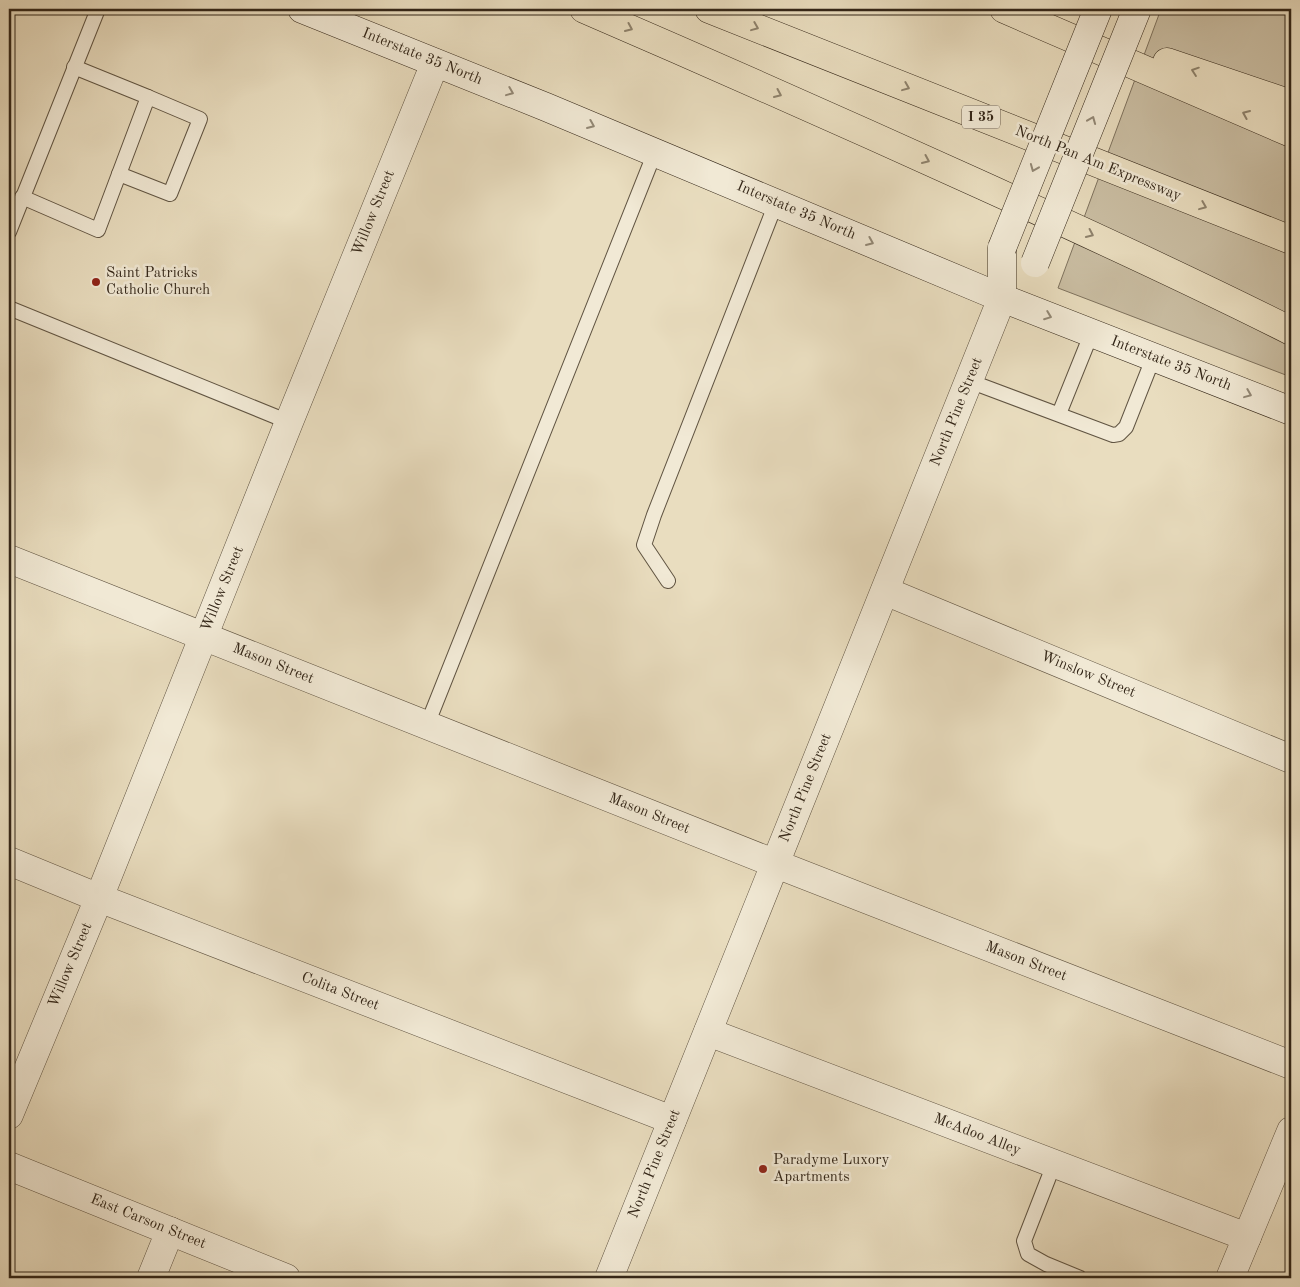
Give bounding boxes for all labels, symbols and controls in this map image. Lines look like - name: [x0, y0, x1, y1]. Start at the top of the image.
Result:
- one-way arrow: [750, 21, 759, 31]
- one-way arrow: [624, 22, 633, 33]
- street label: Interstate 35 North: [360, 26, 484, 88]
- one-way arrow: [1192, 67, 1200, 77]
- one-way arrow: [901, 81, 909, 91]
- one-way arrow: [505, 86, 514, 96]
- one-way arrow: [773, 87, 782, 98]
- road number: I 35: [962, 105, 1000, 128]
- one-way arrow: [1242, 109, 1251, 120]
- one-way arrow: [1086, 116, 1097, 125]
- one-way arrow: [587, 120, 595, 130]
- street label: North Pan Am Expressway: [1013, 124, 1183, 204]
- one-way arrow: [921, 153, 930, 164]
- one-way arrow: [1030, 163, 1040, 172]
- street label: Willow Street: [350, 168, 398, 258]
- street label: Interstate 35 North: [734, 179, 858, 243]
- one-way arrow: [1198, 199, 1207, 210]
- one-way arrow: [1085, 228, 1094, 238]
- one-way arrow: [865, 236, 874, 247]
- place label: Saint Patricks Catholic Church: [106, 266, 210, 298]
- marker: Saint Patricks Catholic Church: [90, 276, 102, 288]
- one-way arrow: [1043, 309, 1052, 320]
- street label: Interstate 35 North: [1109, 334, 1233, 394]
- street label: North Pine Street: [928, 355, 986, 469]
- one-way arrow: [1243, 388, 1252, 398]
- street label: Willow Street: [199, 544, 247, 634]
- street label: Mason Street: [230, 641, 316, 687]
- street label: Winslow Street: [1038, 649, 1138, 701]
- street label: North Pine Street: [777, 731, 835, 845]
- street label: Mason Street: [606, 791, 692, 837]
- street label: Willow Street: [46, 921, 96, 1009]
- street label: Mason Street: [983, 940, 1069, 984]
- street label: Colita Street: [299, 970, 381, 1014]
- street label: North Pine Street: [626, 1107, 684, 1221]
- street label: McAdoo Alley: [931, 1112, 1023, 1158]
- place label: Paradyme Luxory Apartments: [773, 1153, 889, 1185]
- marker: Paradyme Luxory Apartments: [757, 1163, 769, 1175]
- street label: East Carson Street: [88, 1192, 208, 1252]

